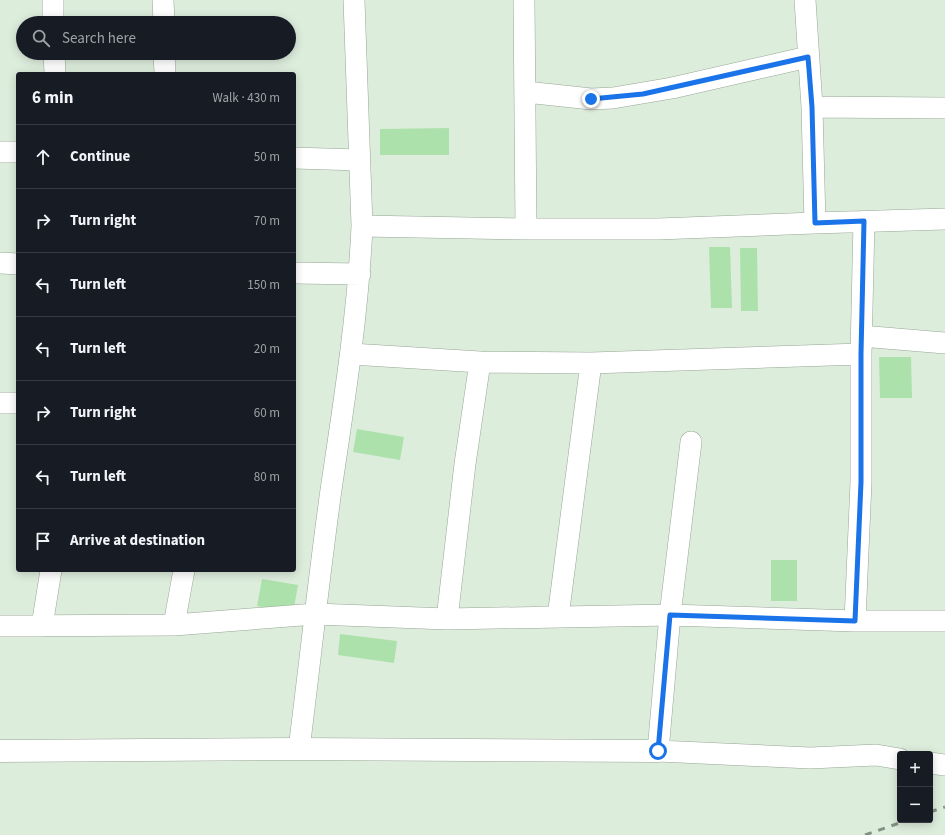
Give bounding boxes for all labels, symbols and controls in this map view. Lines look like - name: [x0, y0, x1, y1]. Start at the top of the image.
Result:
- search box: [16, 16, 296, 60]
- icon: search: [30, 27, 52, 49]
- text: Search here: [62, 28, 136, 49]
- text: 6 min: [32, 86, 73, 110]
- text: Walk · 430 m: [212, 89, 280, 107]
- route end: [582, 90, 600, 108]
- icon: ahead: [32, 146, 54, 168]
- text: Continue: [70, 146, 130, 167]
- text: 50 m: [254, 148, 280, 166]
- icon: right: [32, 210, 54, 232]
- text: Turn right: [70, 210, 136, 231]
- text: 70 m: [254, 212, 280, 230]
- icon: left: [32, 274, 54, 296]
- text: Turn left: [70, 274, 126, 295]
- text: 150 m: [247, 276, 280, 294]
- icon: left: [32, 338, 54, 360]
- text: Turn left: [70, 338, 126, 359]
- text: 20 m: [254, 340, 280, 358]
- icon: right: [32, 402, 54, 424]
- text: Turn right: [70, 402, 136, 423]
- text: 60 m: [254, 404, 280, 422]
- icon: left: [32, 466, 54, 488]
- text: Turn left: [70, 466, 126, 487]
- text: 80 m: [254, 468, 280, 486]
- icon: arrive: [32, 530, 54, 552]
- text: Arrive at destination: [70, 530, 205, 551]
- route start: [649, 742, 667, 760]
- map controls: [897, 751, 933, 823]
- button: +: [897, 751, 933, 787]
- button: −: [897, 787, 933, 823]

